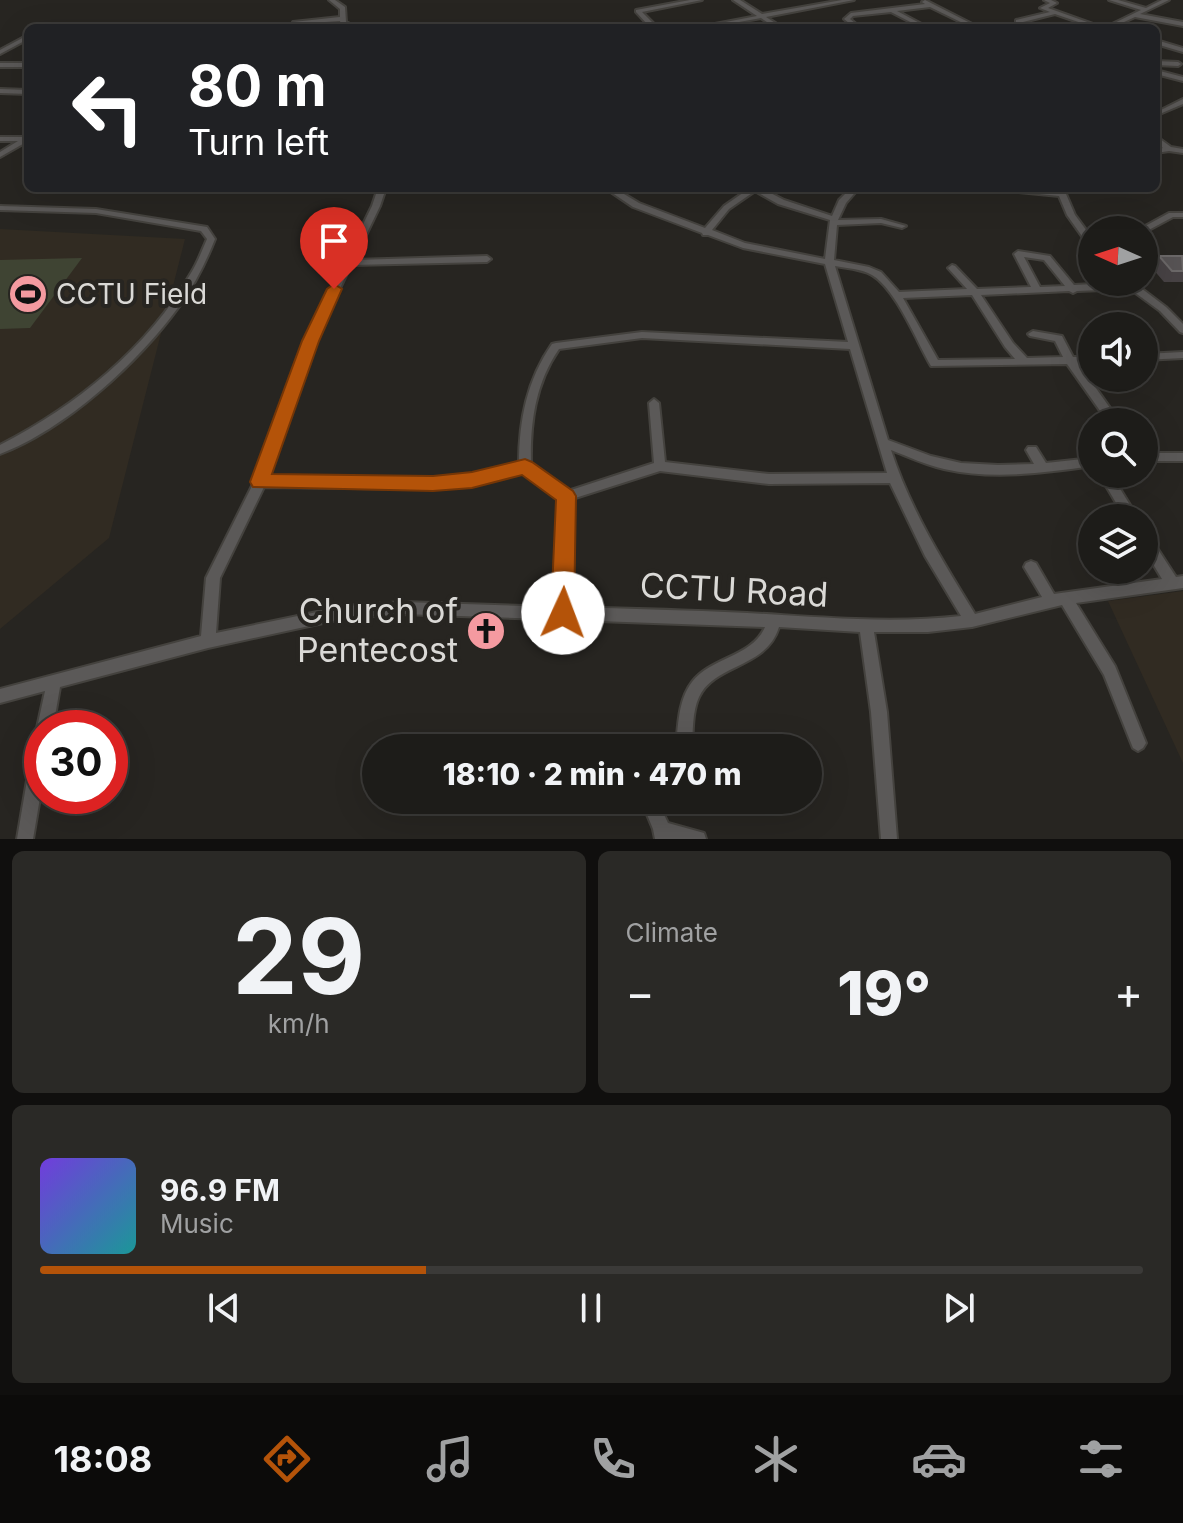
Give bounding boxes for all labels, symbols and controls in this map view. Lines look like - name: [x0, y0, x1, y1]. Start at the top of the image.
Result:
- text: 80 m: [188, 52, 327, 120]
- icon: left: [56, 56, 160, 160]
- text: Turn left: [188, 120, 329, 164]
- pin: [300, 207, 368, 289]
- north arrow: [1078, 216, 1158, 296]
- map controls: [1078, 216, 1158, 584]
- icon: arrive: [312, 219, 356, 263]
- sports icon: CCTU Field: [7, 273, 49, 315]
- place label: CCTU Field: [56, 277, 207, 311]
- button: sound: [1078, 312, 1158, 392]
- button: search: [1078, 408, 1158, 488]
- button: layers: [1078, 504, 1158, 584]
- street label: CCTU Road: [639, 564, 829, 615]
- position arrow: [521, 571, 605, 655]
- place label: Church of Pentecost: [297, 590, 458, 670]
- church icon: Church of Pentecost: [465, 610, 507, 652]
- speed limit sign: 30: [24, 710, 128, 814]
- text: 18:10 · 2 min · 470 m: [442, 756, 742, 792]
- text: 29: [232, 893, 365, 1019]
- text: Climate: [626, 917, 718, 948]
- text: 19°: [837, 957, 931, 1029]
- text: −: [626, 966, 655, 1020]
- text: +: [1114, 966, 1143, 1020]
- text: km/h: [268, 1008, 330, 1039]
- text: 96.9 FM: [160, 1172, 280, 1208]
- text: Music: [160, 1208, 234, 1239]
- icon: previous: [202, 1286, 246, 1330]
- icon: pause: [569, 1286, 613, 1330]
- icon: next: [937, 1286, 981, 1330]
- icon: directions: [259, 1431, 315, 1487]
- icon: music: [422, 1431, 478, 1487]
- icon: phone: [585, 1431, 641, 1487]
- icon: climate: [748, 1431, 804, 1487]
- icon: car: [911, 1431, 967, 1487]
- icon: filters: [1073, 1431, 1129, 1487]
- text: 18:08: [53, 1437, 152, 1481]

